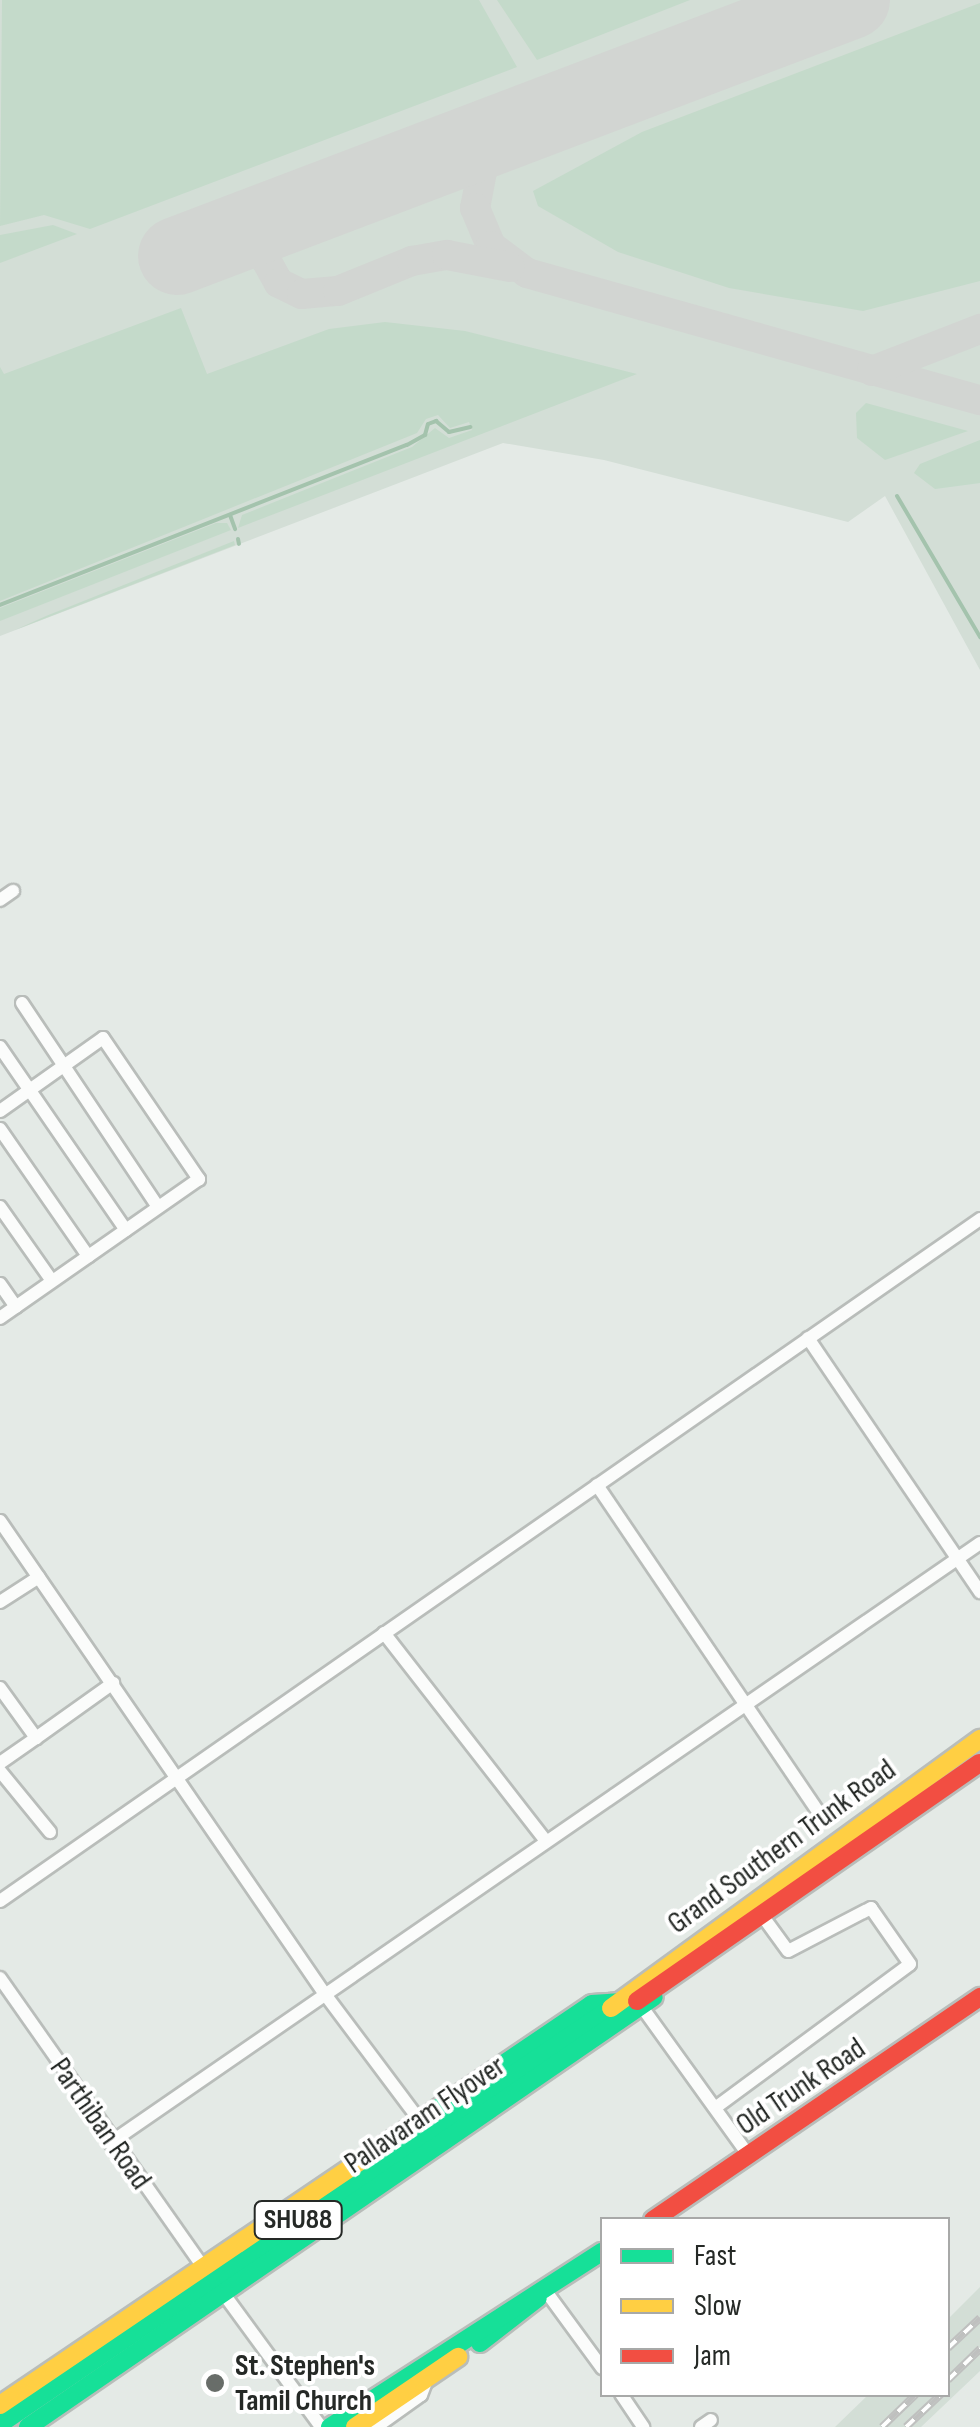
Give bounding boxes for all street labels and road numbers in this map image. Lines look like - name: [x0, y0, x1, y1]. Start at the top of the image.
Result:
- street label: Grand Southern Trunk Road: [661, 1752, 903, 1942]
- street label: Old Trunk Road: [730, 2031, 872, 2143]
- street label: Pallavaram Flyover: [338, 2048, 512, 2182]
- street label: Parthiban Road: [42, 2051, 158, 2197]
- road number: SHU88: [253, 2197, 343, 2243]

